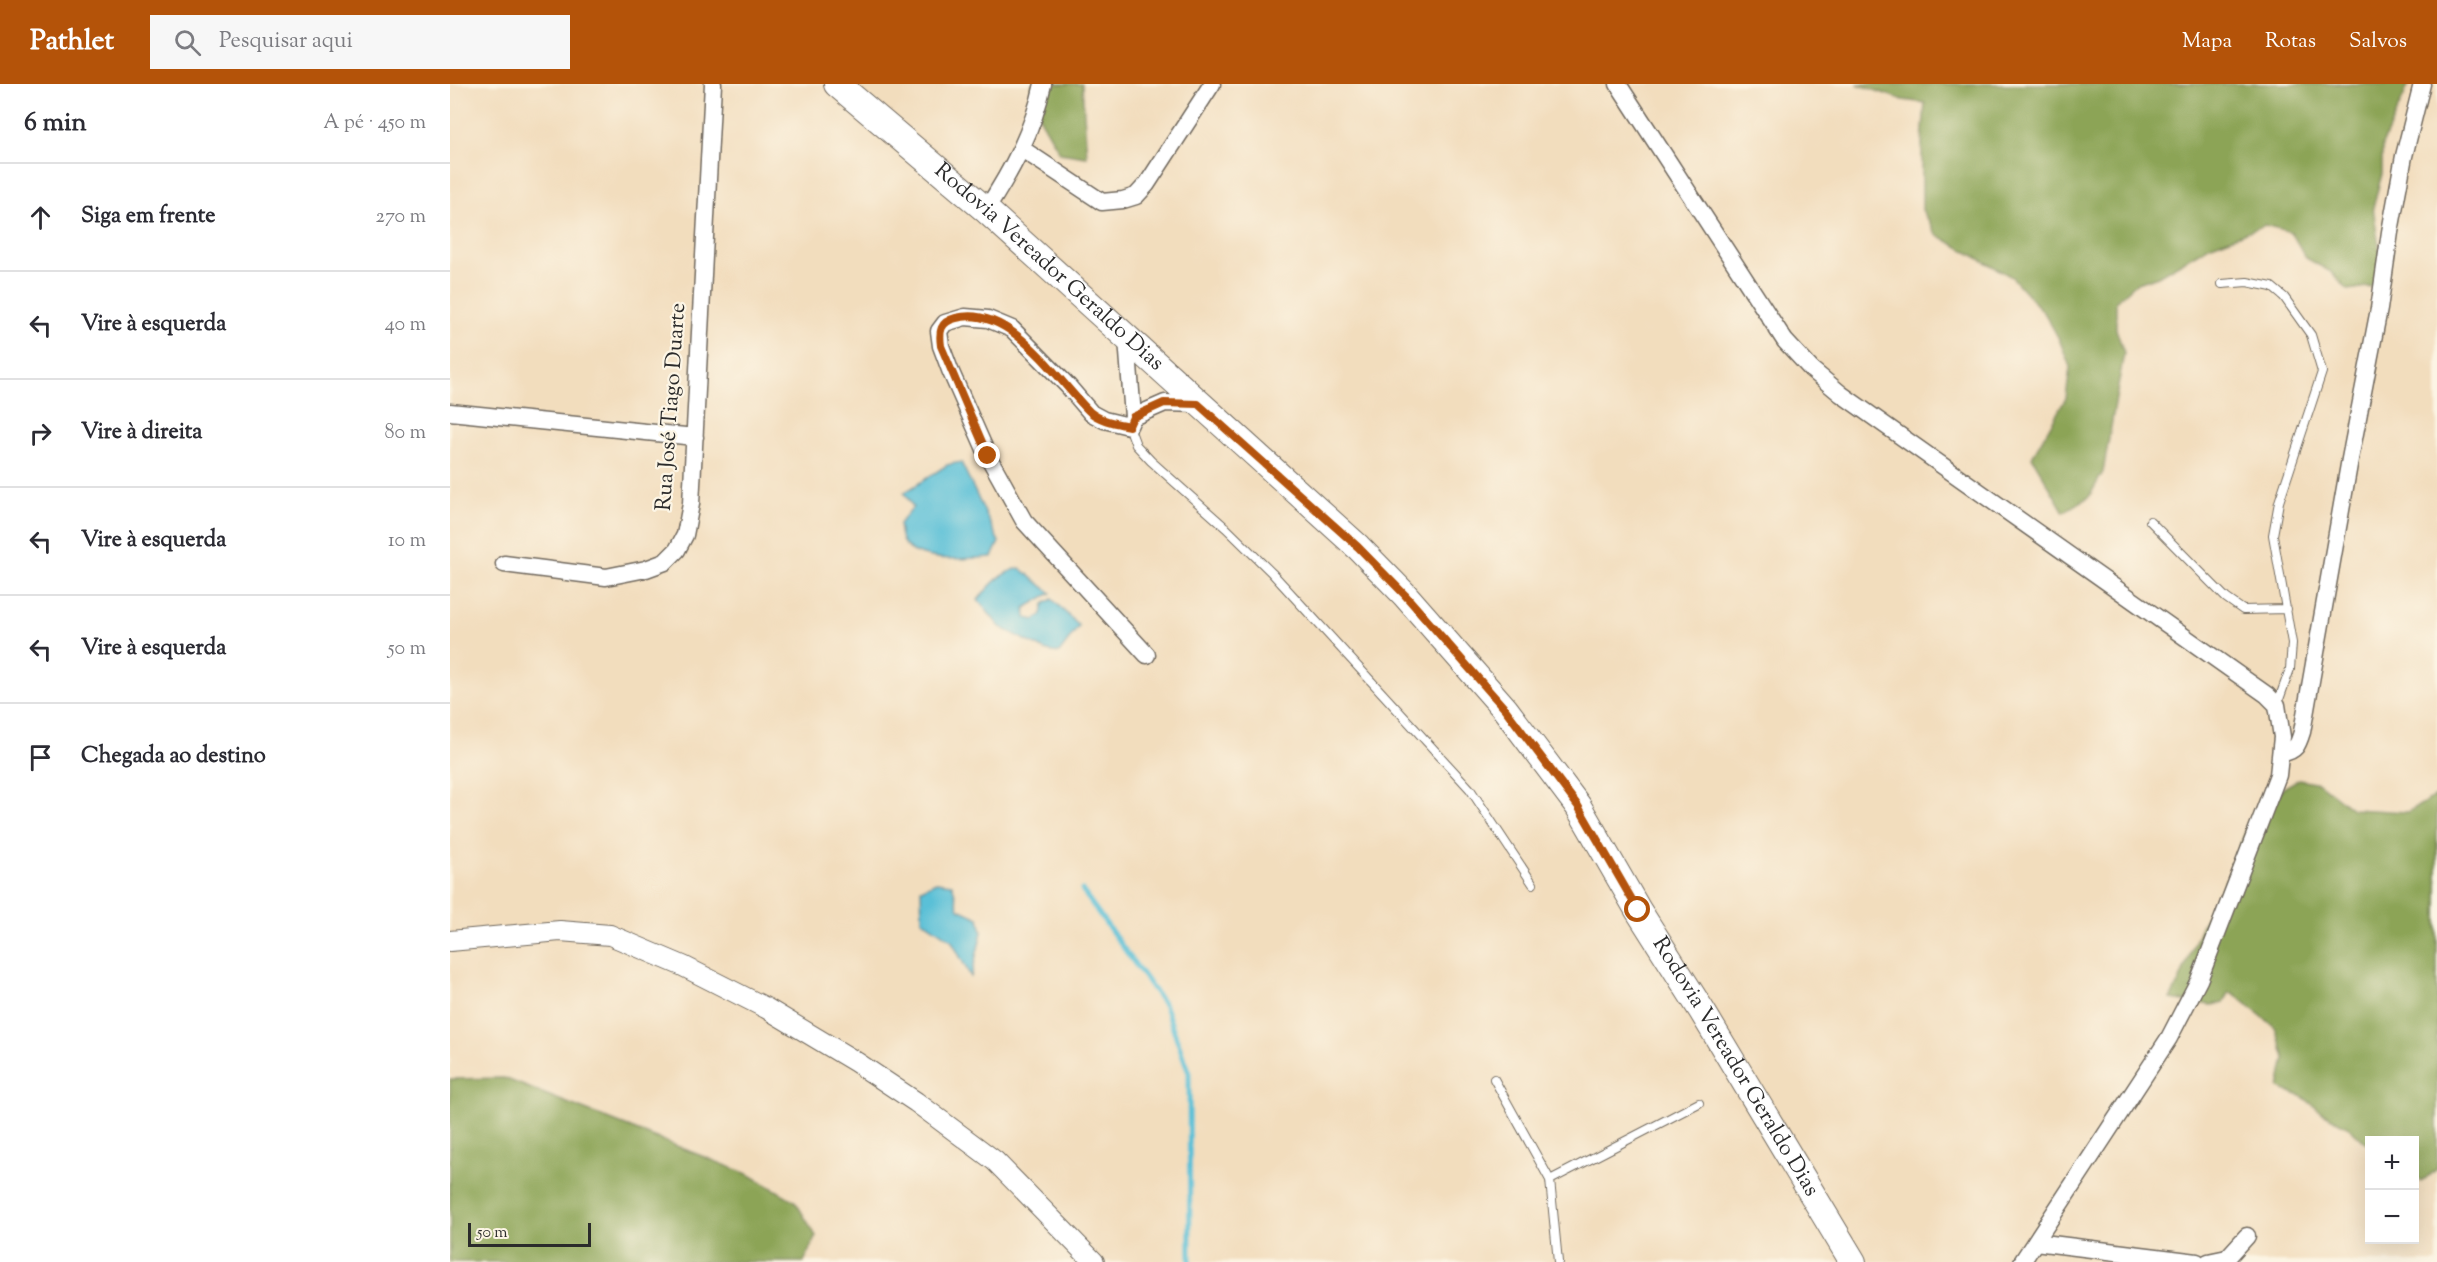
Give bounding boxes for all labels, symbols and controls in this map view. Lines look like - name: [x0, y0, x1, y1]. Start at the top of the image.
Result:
- search box: [150, 15, 570, 69]
- text: Pathlet: [30, 22, 114, 62]
- icon: search: [171, 26, 204, 59]
- text: Pesquisar aqui: [219, 26, 353, 58]
- text: Mapa: [2182, 27, 2232, 57]
- text: Rotas: [2265, 27, 2316, 57]
- text: Salvos: [2349, 27, 2407, 57]
- text: 6 min: [24, 105, 87, 142]
- text: A pé · 450 m: [323, 109, 426, 138]
- street label: Rodovia Vereador Geraldo Dias: [926, 156, 1170, 379]
- icon: ahead: [24, 201, 57, 234]
- text: Siga em frente: [81, 201, 216, 233]
- text: 270 m: [376, 203, 426, 232]
- street label: Rua José Tiago Duarte: [649, 302, 695, 512]
- icon: left: [24, 309, 57, 342]
- text: Vire à esquerda: [81, 309, 226, 341]
- text: 40 m: [385, 311, 426, 340]
- icon: right: [24, 417, 57, 450]
- text: Vire à direita: [81, 417, 203, 449]
- text: 80 m: [385, 419, 426, 448]
- route end: [974, 442, 1000, 468]
- icon: left: [24, 525, 57, 558]
- text: Vire à esquerda: [81, 525, 226, 557]
- text: 10 m: [388, 527, 426, 556]
- icon: left: [24, 633, 57, 666]
- text: Vire à esquerda: [81, 633, 226, 665]
- text: 50 m: [388, 635, 426, 664]
- icon: arrive: [24, 741, 57, 774]
- text: Chegada ao destino: [81, 741, 266, 773]
- route start: [1624, 896, 1650, 922]
- street label: Rodovia Vereador Geraldo Dias: [1643, 931, 1826, 1203]
- map controls: [2365, 1136, 2419, 1244]
- button: +: [2365, 1136, 2419, 1190]
- button: −: [2365, 1190, 2419, 1244]
- scale bar: [468, 1220, 591, 1248]
- text: 50 m: [477, 1222, 508, 1245]

